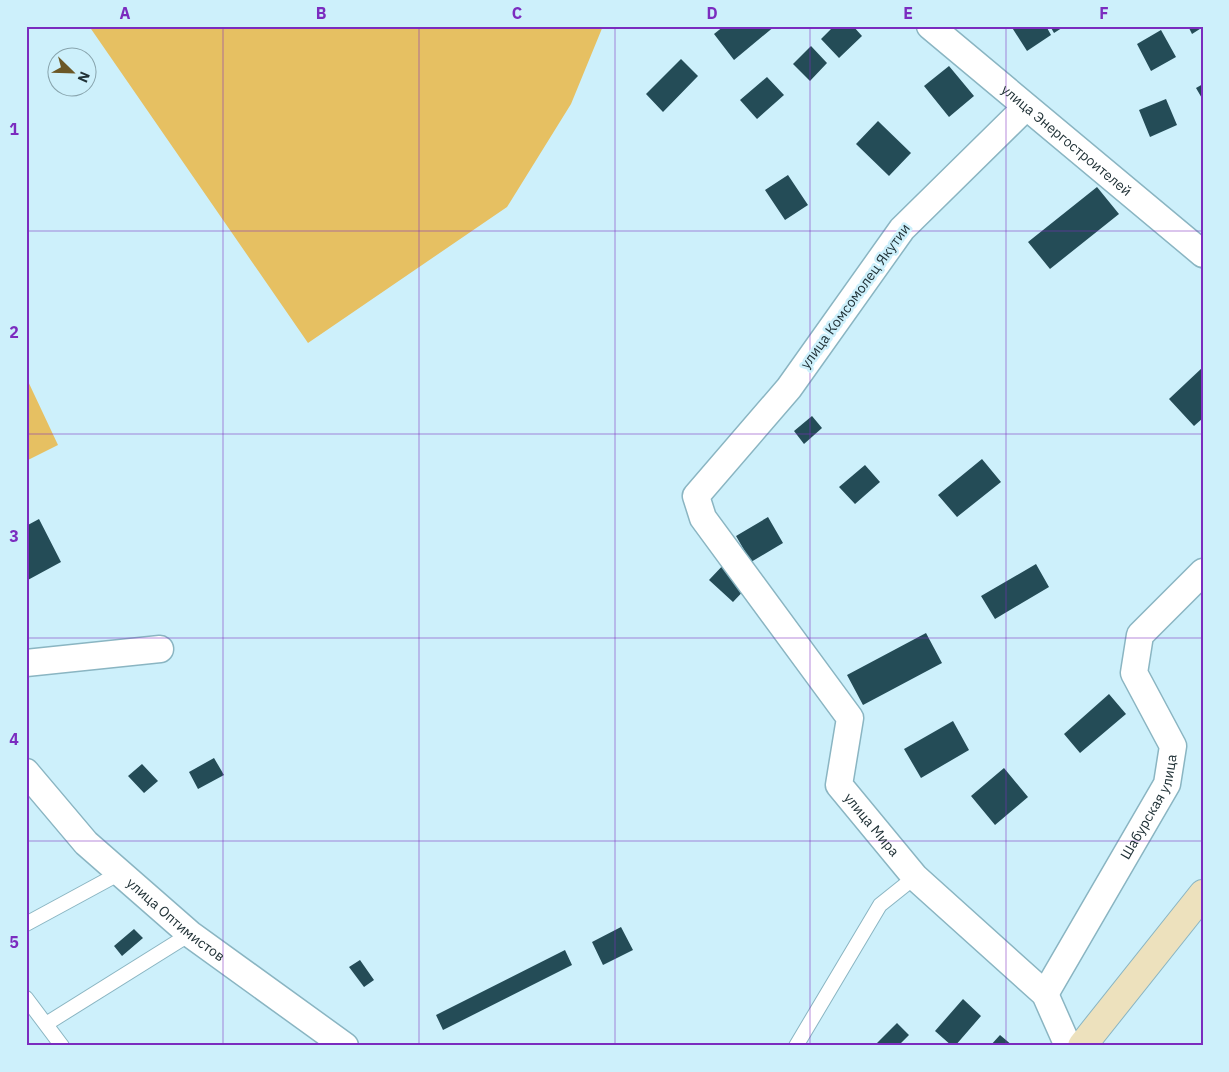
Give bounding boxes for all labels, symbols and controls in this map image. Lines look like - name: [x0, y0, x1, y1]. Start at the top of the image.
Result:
- text: A: [120, 3, 131, 23]
- text: B: [316, 3, 327, 23]
- text: C: [512, 3, 522, 23]
- text: D: [706, 3, 718, 23]
- text: E: [903, 3, 913, 23]
- text: F: [1099, 3, 1109, 23]
- north arrow: [48, 48, 98, 98]
- text: N: [74, 69, 94, 85]
- street label: улица Энергостроителей: [998, 80, 1136, 200]
- text: 1: [9, 119, 19, 139]
- street label: улица Комсомолец Якутии: [796, 220, 914, 372]
- text: 2: [9, 322, 19, 342]
- text: 3: [9, 526, 19, 546]
- text: 4: [9, 729, 19, 749]
- street label: Шабурская улица: [1116, 753, 1181, 863]
- street label: улица Мира: [840, 789, 904, 860]
- street label: улица Оптимистов: [123, 874, 228, 965]
- text: 5: [9, 932, 19, 952]

